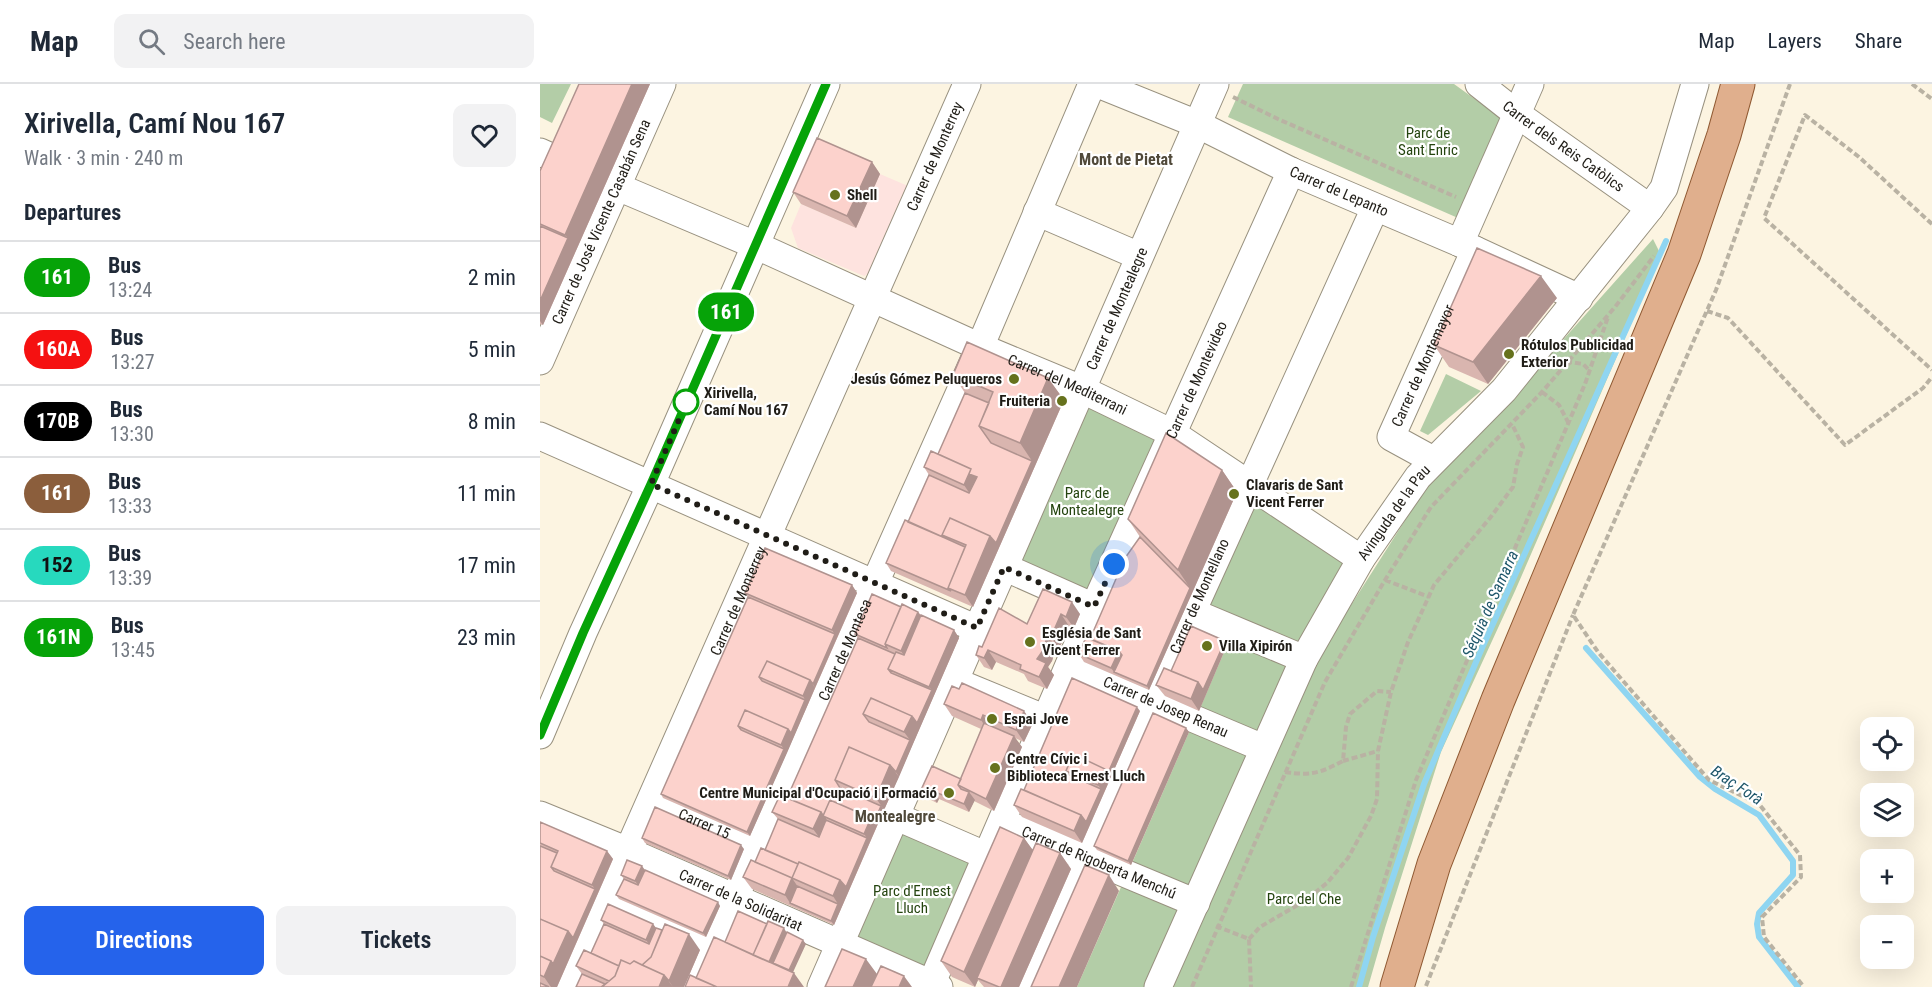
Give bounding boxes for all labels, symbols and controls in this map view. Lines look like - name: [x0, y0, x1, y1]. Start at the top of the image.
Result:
- search box: [114, 14, 534, 68]
- text: Map: [30, 25, 78, 58]
- icon: search: [135, 25, 168, 58]
- text: Search here: [183, 29, 286, 54]
- text: Map: [1698, 29, 1735, 53]
- text: Layers: [1768, 29, 1822, 53]
- text: Share: [1855, 29, 1902, 53]
- street label: Carrer dels Reis Catòlics: [1499, 97, 1628, 196]
- street label: Carrer de Monterrey: [903, 99, 967, 214]
- button: heart: [453, 104, 516, 167]
- text: Xirivella, Camí Nou 167: [24, 107, 285, 140]
- street label: Carrer de José Vicente Casabán Sena: [548, 117, 654, 327]
- park label: Parc de Sant Enric: [1398, 124, 1458, 159]
- text: Walk · 3 min · 240 m: [24, 146, 183, 170]
- district label: Mont de Pietat: [1079, 150, 1173, 169]
- street label: Carrer de Lepanto: [1287, 162, 1391, 220]
- place label: Shell: [847, 186, 877, 204]
- marker: Shell: [828, 188, 842, 202]
- text: Departures: [24, 200, 121, 225]
- street label: Carrer de Montealegre: [1082, 245, 1152, 373]
- text: Bus: [108, 253, 141, 278]
- text: 161: [41, 265, 73, 289]
- text: 2 min: [468, 265, 516, 290]
- text: 13:24: [108, 278, 152, 302]
- line badge: 161: [692, 292, 760, 332]
- text: 161: [710, 300, 742, 324]
- street label: Carrer de Montemayor: [1388, 301, 1458, 430]
- street label: Carrer de Montevideo: [1162, 318, 1231, 442]
- text: Bus: [110, 325, 144, 350]
- place label: Rótulos Publicidad Exterior: [1521, 336, 1634, 371]
- text: 160A: [36, 337, 80, 361]
- text: 5 min: [468, 337, 516, 362]
- marker: Rótulos Publicidad Exterior: [1502, 347, 1516, 361]
- text: 13:27: [110, 350, 155, 374]
- street label: Carrer del Mediterrani: [1005, 351, 1130, 419]
- place label: Jesús Gómez Peluqueros: [850, 370, 1002, 388]
- marker: Jesús Gómez Peluqueros: [1007, 372, 1021, 386]
- place label: Xirivella, Camí Nou 167: [704, 384, 788, 419]
- marker: Xirivella, Camí Nou 167: [673, 389, 699, 415]
- place label: Fruiteria: [999, 392, 1050, 410]
- marker: Fruiteria: [1055, 394, 1069, 408]
- text: Bus: [110, 397, 143, 422]
- text: 170B: [36, 409, 80, 433]
- text: 8 min: [468, 409, 516, 434]
- text: 13:30: [110, 422, 154, 446]
- street label: Avinguda de la Pau: [1354, 461, 1434, 564]
- text: Bus: [108, 469, 141, 494]
- place label: Clavaris de Sant Vicent Ferrer: [1246, 476, 1344, 511]
- text: 161: [41, 481, 73, 505]
- text: 11 min: [457, 481, 516, 506]
- park label: Parc de Montealegre: [1050, 484, 1124, 519]
- marker: Clavaris de Sant Vicent Ferrer: [1227, 487, 1241, 501]
- text: 13:33: [108, 494, 152, 518]
- street label: Carrer de Montellano: [1166, 536, 1233, 657]
- text: Bus: [108, 541, 141, 566]
- street label: Carrer de Monterrey: [707, 544, 771, 658]
- water label: Séquia de Samarra: [1458, 548, 1522, 660]
- your location: [1099, 549, 1129, 579]
- text: 152: [41, 553, 73, 577]
- text: 17 min: [457, 553, 516, 578]
- text: 13:39: [108, 566, 152, 590]
- street label: Carrer de Montesa: [815, 596, 876, 704]
- text: Bus: [111, 613, 144, 638]
- place label: Església de Sant Vicent Ferrer: [1042, 624, 1141, 659]
- text: 161N: [36, 625, 81, 649]
- text: 23 min: [457, 625, 516, 650]
- marker: Església de Sant Vicent Ferrer: [1023, 635, 1037, 649]
- place label: Villa Xipirón: [1219, 637, 1292, 655]
- text: 13:45: [111, 638, 155, 662]
- marker: Villa Xipirón: [1200, 639, 1214, 653]
- street label: Carrer de Josep Renau: [1101, 673, 1231, 741]
- place label: Espai Jove: [1004, 710, 1068, 728]
- marker: Espai Jove: [985, 712, 999, 726]
- map controls: [1860, 717, 1914, 969]
- button: locate: [1860, 717, 1914, 771]
- place label: Centre Cívic i Biblioteca Ernest Lluch: [1007, 750, 1145, 785]
- marker: Centre Cívic i Biblioteca Ernest Lluch: [988, 761, 1002, 775]
- water label: Braç Forà: [1707, 761, 1767, 809]
- button: layers: [1860, 783, 1914, 837]
- place label: Centre Municipal d'Ocupació i Formació: [699, 784, 937, 802]
- marker: Centre Municipal d'Ocupació i Formació: [942, 786, 956, 800]
- street label: Carrer 15: [676, 805, 733, 843]
- district label: Montealegre: [855, 807, 936, 826]
- street label: Carrer de Rigoberta Menchú: [1019, 822, 1179, 903]
- button: +: [1860, 849, 1914, 903]
- street label: Carrer de la Solidaritat: [676, 865, 805, 935]
- park label: Parc d'Ernest Lluch: [873, 882, 951, 917]
- park label: Parc del Che: [1267, 890, 1341, 908]
- button: Directions: [24, 906, 264, 975]
- button: Tickets: [276, 906, 516, 975]
- button: −: [1860, 915, 1914, 969]

